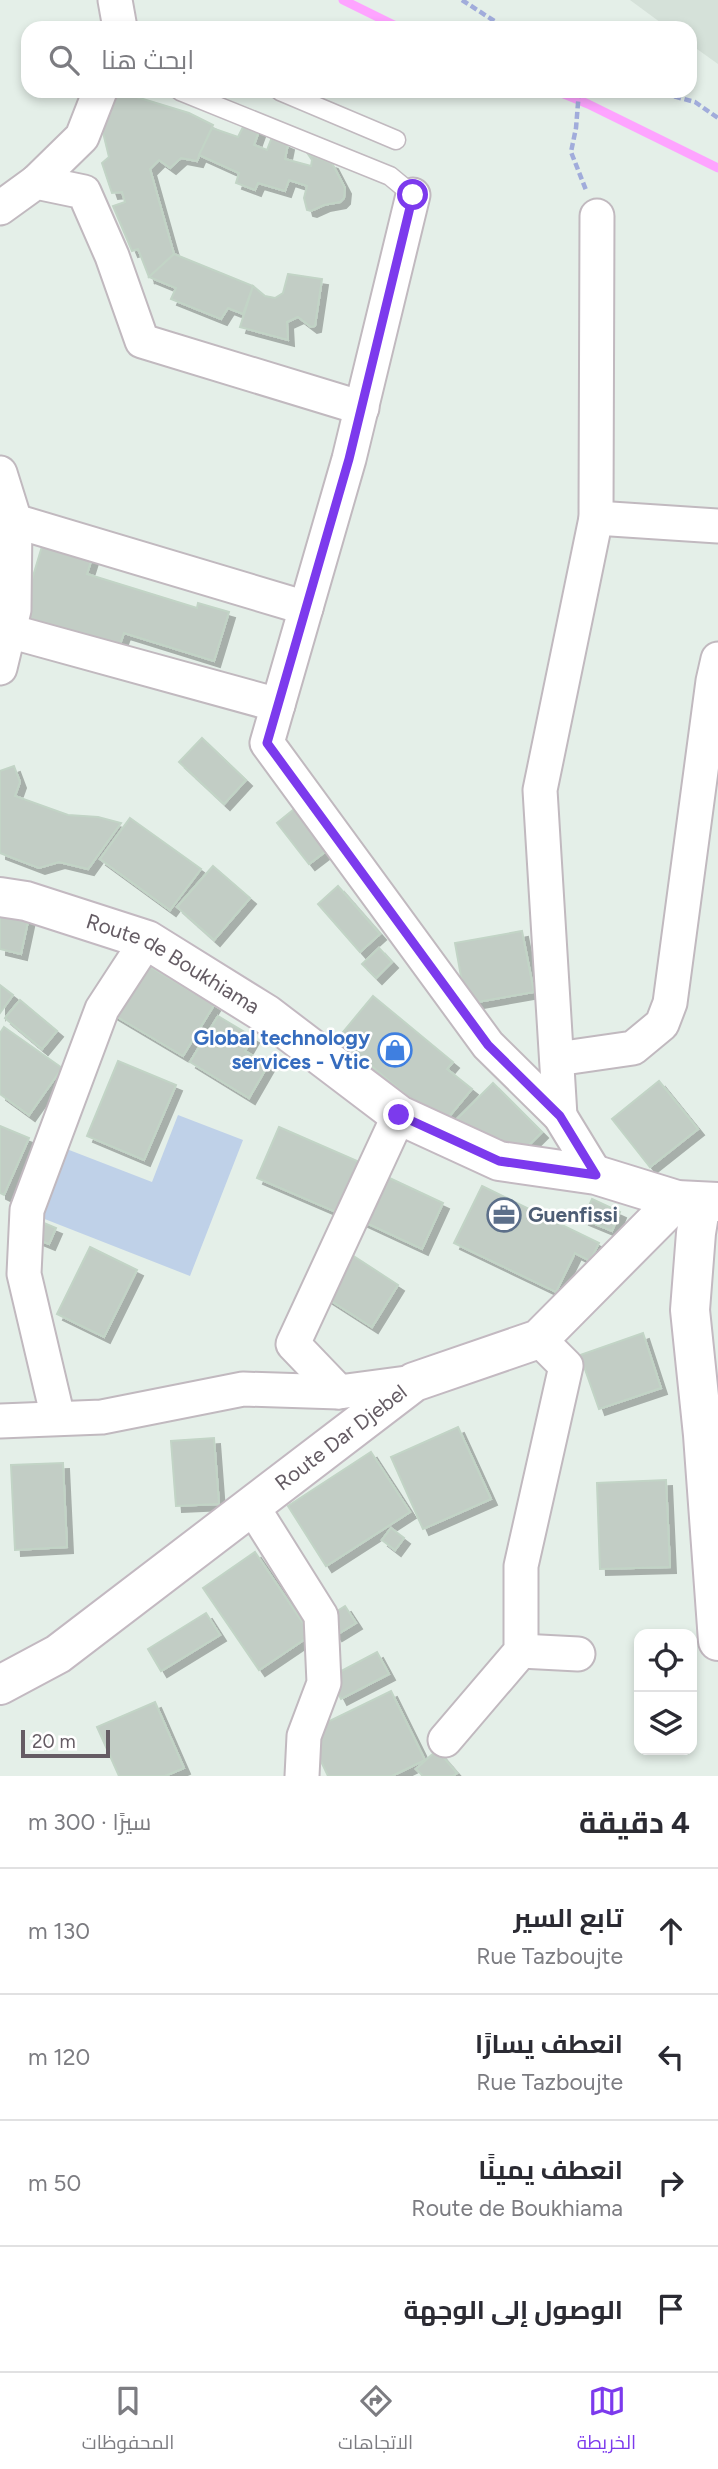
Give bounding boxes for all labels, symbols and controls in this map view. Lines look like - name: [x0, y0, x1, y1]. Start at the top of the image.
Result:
- search box: [21, 21, 697, 98]
- icon: search: [45, 41, 83, 79]
- text: ابحث هنا: [101, 44, 194, 76]
- route start: [397, 179, 428, 210]
- street label: Route de Boukhiama: [83, 908, 264, 1019]
- place label: Global technology services - Vtic: [194, 1025, 371, 1074]
- shop icon: Global technology services - Vtic: [376, 1031, 414, 1069]
- route end: [383, 1099, 414, 1130]
- office icon: Guenfissi: [485, 1196, 523, 1234]
- place label: Guenfissi: [528, 1202, 618, 1227]
- street label: Route Dar Djebel: [270, 1379, 412, 1496]
- map controls: [634, 1629, 697, 1755]
- button: locate: [634, 1629, 697, 1692]
- button: layers: [634, 1692, 697, 1755]
- scale bar: [21, 1727, 110, 1759]
- text: 20 m: [32, 1730, 76, 1753]
- text: 4 دقيقة: [579, 1804, 690, 1841]
- text: سيرًا · 300 m: [28, 1808, 151, 1836]
- text: تابع السير: [513, 1902, 623, 1934]
- icon: ahead: [652, 1912, 690, 1950]
- text: 130 m: [28, 1917, 90, 1945]
- text: Rue Tazboujte: [476, 1942, 623, 1970]
- text: انعطف يسارًا: [475, 2028, 623, 2060]
- icon: left: [652, 2038, 690, 2076]
- text: 120 m: [28, 2043, 90, 2071]
- text: Rue Tazboujte: [476, 2068, 623, 2096]
- text: انعطف يمينًا: [478, 2154, 623, 2186]
- icon: right: [652, 2164, 690, 2202]
- text: 50 m: [28, 2169, 81, 2197]
- text: Route de Boukhiama: [411, 2194, 623, 2222]
- icon: arrive: [652, 2290, 690, 2328]
- text: الوصول إلى الوجهة: [403, 2294, 623, 2326]
- tab: المحفوظات: [82, 2382, 174, 2460]
- tab: الاتجاهات: [338, 2382, 413, 2460]
- tab: الخريطة: [577, 2382, 636, 2460]

